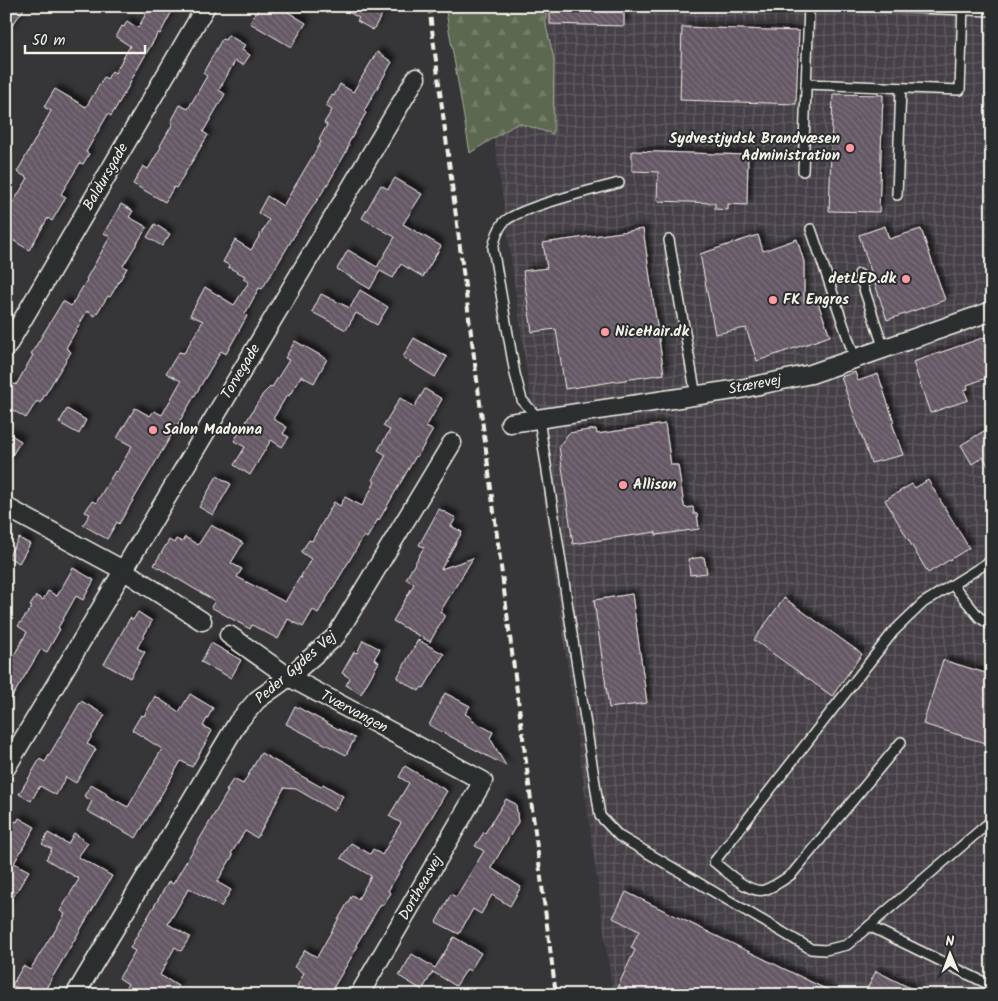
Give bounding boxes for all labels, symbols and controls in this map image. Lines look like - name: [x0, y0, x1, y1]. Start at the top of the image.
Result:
- scale bar: [25, 22, 145, 54]
- text: 50 m: [32, 29, 66, 53]
- place label: Sydvestjydsk Brandvæsen Administration: [669, 127, 840, 168]
- street label: Baldursgade: [77, 138, 135, 215]
- marker: Sydvestjydsk Brandvæsen Administration: [844, 142, 856, 154]
- place label: detLED.dk: [828, 267, 897, 291]
- marker: detLED.dk: [900, 273, 912, 285]
- place label: FK Engros: [783, 288, 849, 312]
- marker: FK Engros: [767, 294, 779, 306]
- place label: NiceHair.dk: [615, 320, 689, 344]
- marker: NiceHair.dk: [599, 326, 611, 338]
- street label: Torvegade: [215, 339, 267, 404]
- street label: Stærevej: [726, 368, 785, 402]
- place label: Salon Madonna: [163, 418, 262, 442]
- marker: Salon Madonna: [147, 424, 159, 436]
- place label: Allison: [633, 473, 677, 497]
- marker: Allison: [617, 479, 629, 491]
- street label: Peder Gydes Vej: [250, 625, 343, 710]
- street label: Tværvangen: [316, 684, 392, 740]
- street label: Dortheasvej: [393, 850, 450, 925]
- north arrow: [926, 928, 976, 978]
- text: N: [945, 931, 955, 953]

